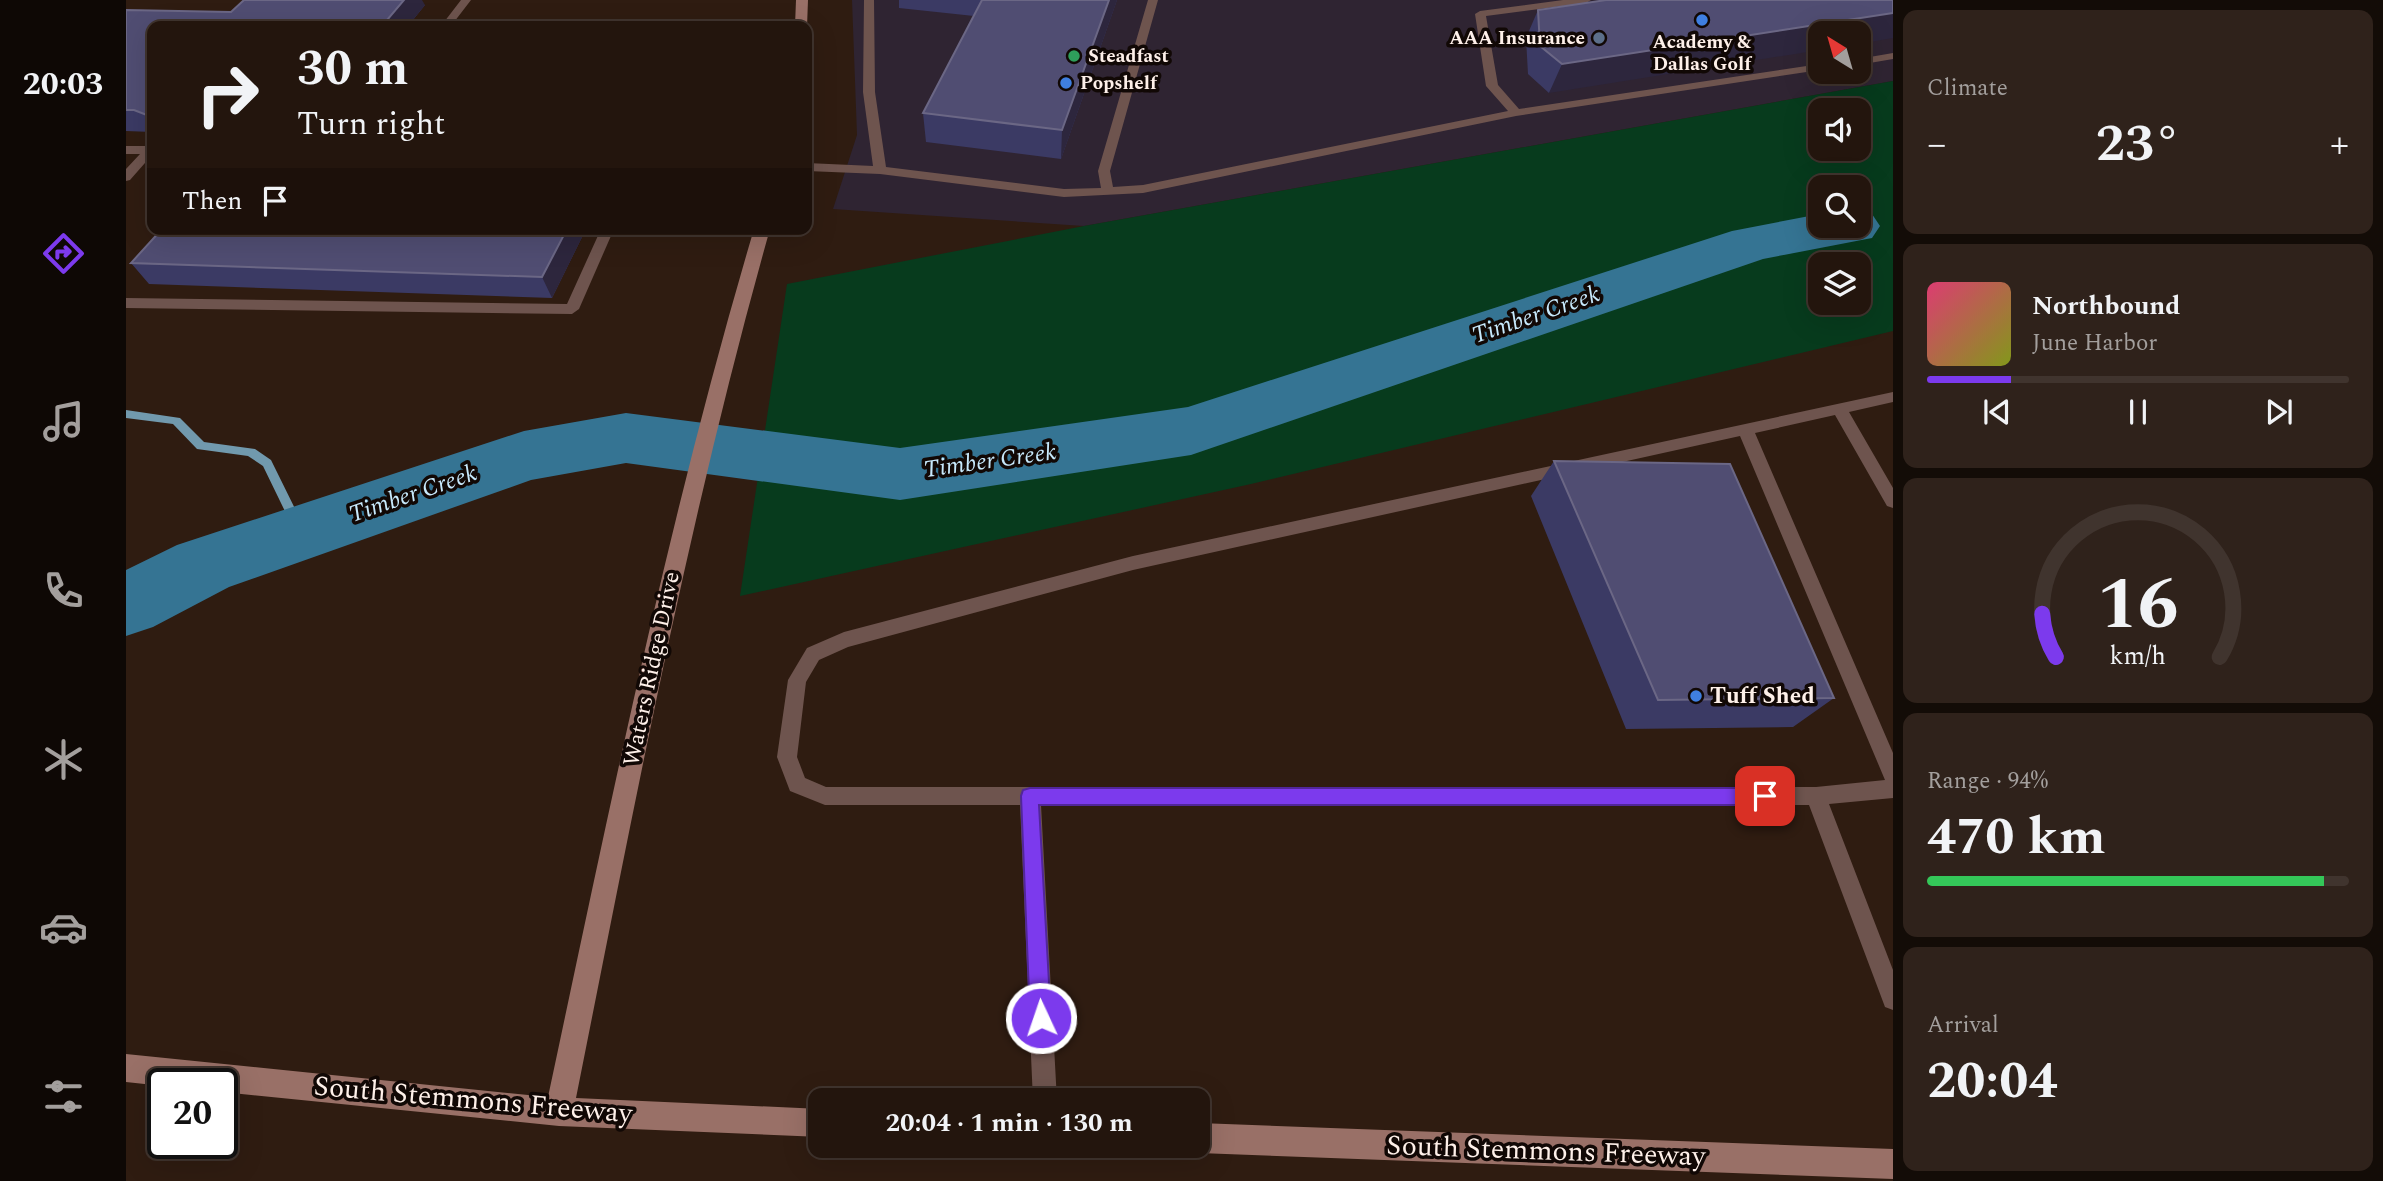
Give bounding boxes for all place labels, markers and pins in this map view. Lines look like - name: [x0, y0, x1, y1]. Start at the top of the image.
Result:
- marker: Academy & Dallas Golf: [1694, 12, 1710, 28]
- place label: AAA Insurance: [1449, 24, 1585, 53]
- place label: Academy & Dallas Golf: [1652, 28, 1752, 79]
- marker: AAA Insurance: [1591, 30, 1607, 46]
- place label: Steadfast: [1088, 42, 1169, 71]
- marker: Steadfast: [1066, 48, 1082, 64]
- place label: Popshelf: [1080, 69, 1158, 98]
- marker: Popshelf: [1058, 75, 1074, 91]
- place label: Tuff Shed: [1710, 679, 1815, 714]
- marker: Tuff Shed: [1688, 688, 1704, 704]
- pin: [1735, 766, 1795, 826]

